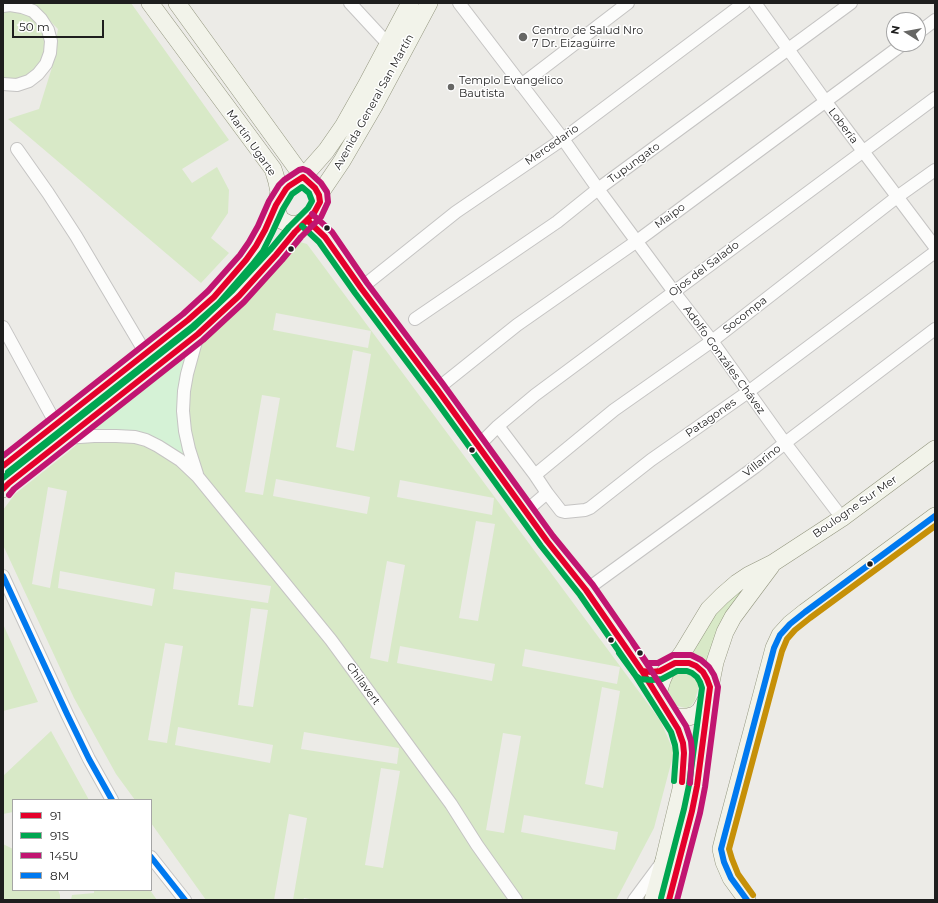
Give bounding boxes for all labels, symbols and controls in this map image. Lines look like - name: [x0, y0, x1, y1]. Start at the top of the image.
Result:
- scale bar: [14, 12, 106, 38]
- north arrow: [886, 12, 926, 52]
- text: 50 m: [19, 19, 50, 34]
- place label: Centro de Salud Nro 7 Dr. Eizaguirre: [532, 24, 643, 50]
- text: N: [887, 24, 903, 36]
- marker: Centro de Salud Nro 7 Dr. Eizaguirre: [517, 31, 529, 43]
- street label: Avenida General San Martín: [331, 32, 417, 172]
- place label: Templo Evangelico Bautista: [459, 74, 563, 100]
- marker: Templo Evangelico Bautista: [446, 82, 456, 92]
- street label: Lobería: [825, 106, 861, 146]
- street label: Martín Ugarte: [223, 107, 279, 179]
- street label: Mercedario: [523, 122, 581, 168]
- street label: Tupungato: [605, 140, 663, 186]
- street label: Maipo: [652, 201, 688, 231]
- unlabelled marker: [322, 223, 332, 233]
- street label: Ojos del Salado: [666, 238, 742, 300]
- unlabelled marker: [286, 244, 296, 254]
- street label: Socompa: [720, 294, 770, 336]
- street label: Adolfo Gonzáles Chávez: [680, 303, 768, 417]
- street label: Patagones: [683, 396, 739, 440]
- street label: Villarino: [740, 442, 784, 480]
- unlabelled marker: [467, 445, 477, 455]
- street label: Boulogne Sur Mer: [810, 473, 900, 541]
- unlabelled marker: [865, 559, 875, 569]
- unlabelled marker: [606, 635, 616, 645]
- unlabelled marker: [635, 648, 645, 658]
- street label: Chilavert: [343, 660, 383, 708]
- legend: [12, 799, 152, 891]
- text: 91: [50, 808, 62, 823]
- text: 91S: [50, 828, 69, 843]
- text: 145U: [50, 848, 79, 863]
- text: 8M: [50, 868, 69, 883]

